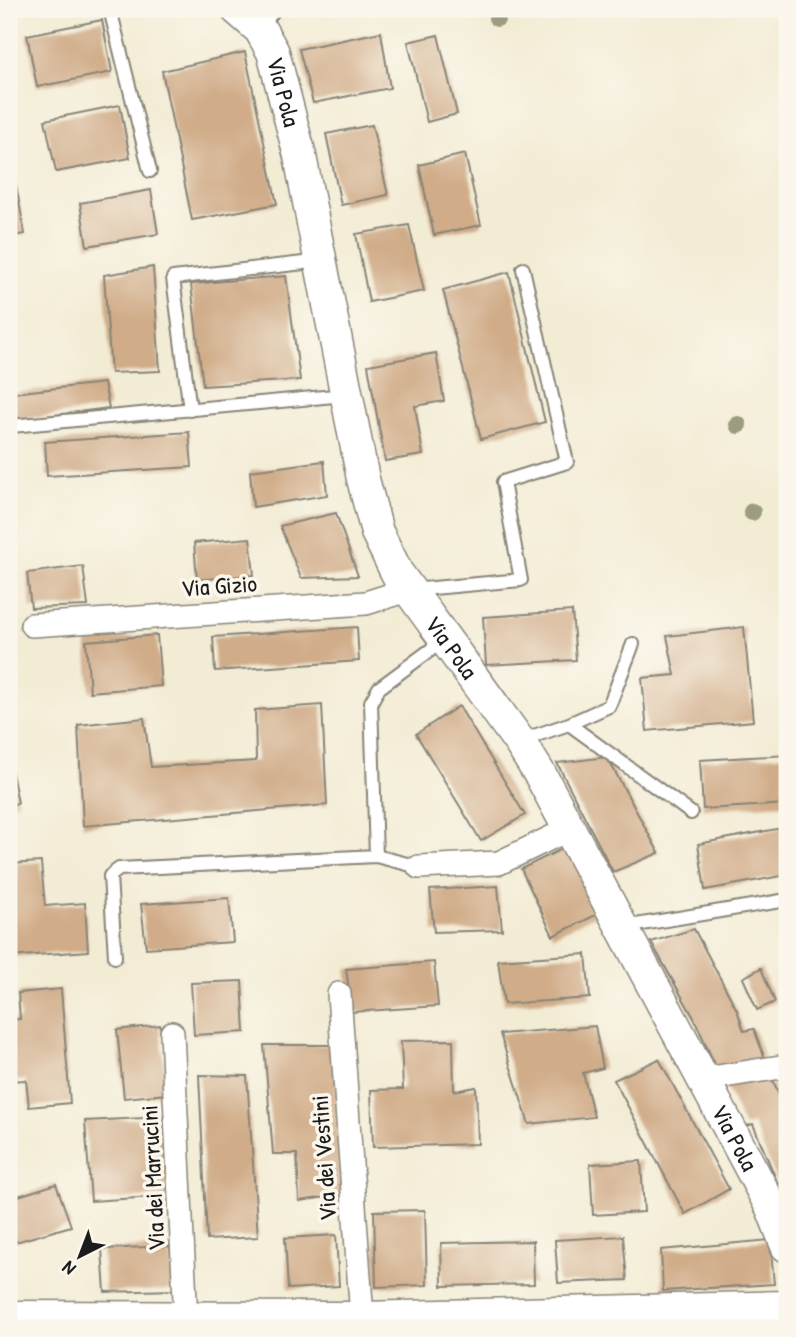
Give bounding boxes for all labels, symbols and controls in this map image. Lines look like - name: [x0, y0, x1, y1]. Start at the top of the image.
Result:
- street label: Via Pola: [260, 53, 309, 130]
- street label: Via Gizio: [180, 566, 258, 604]
- street label: Via Pola: [418, 609, 486, 685]
- street label: Via dei Vestini: [303, 1094, 343, 1222]
- street label: Via Pola: [704, 1098, 766, 1176]
- street label: Via dei Marrucini: [132, 1104, 172, 1252]
- north arrow: [46, 1222, 116, 1292]
- text: N: [56, 1256, 81, 1282]

